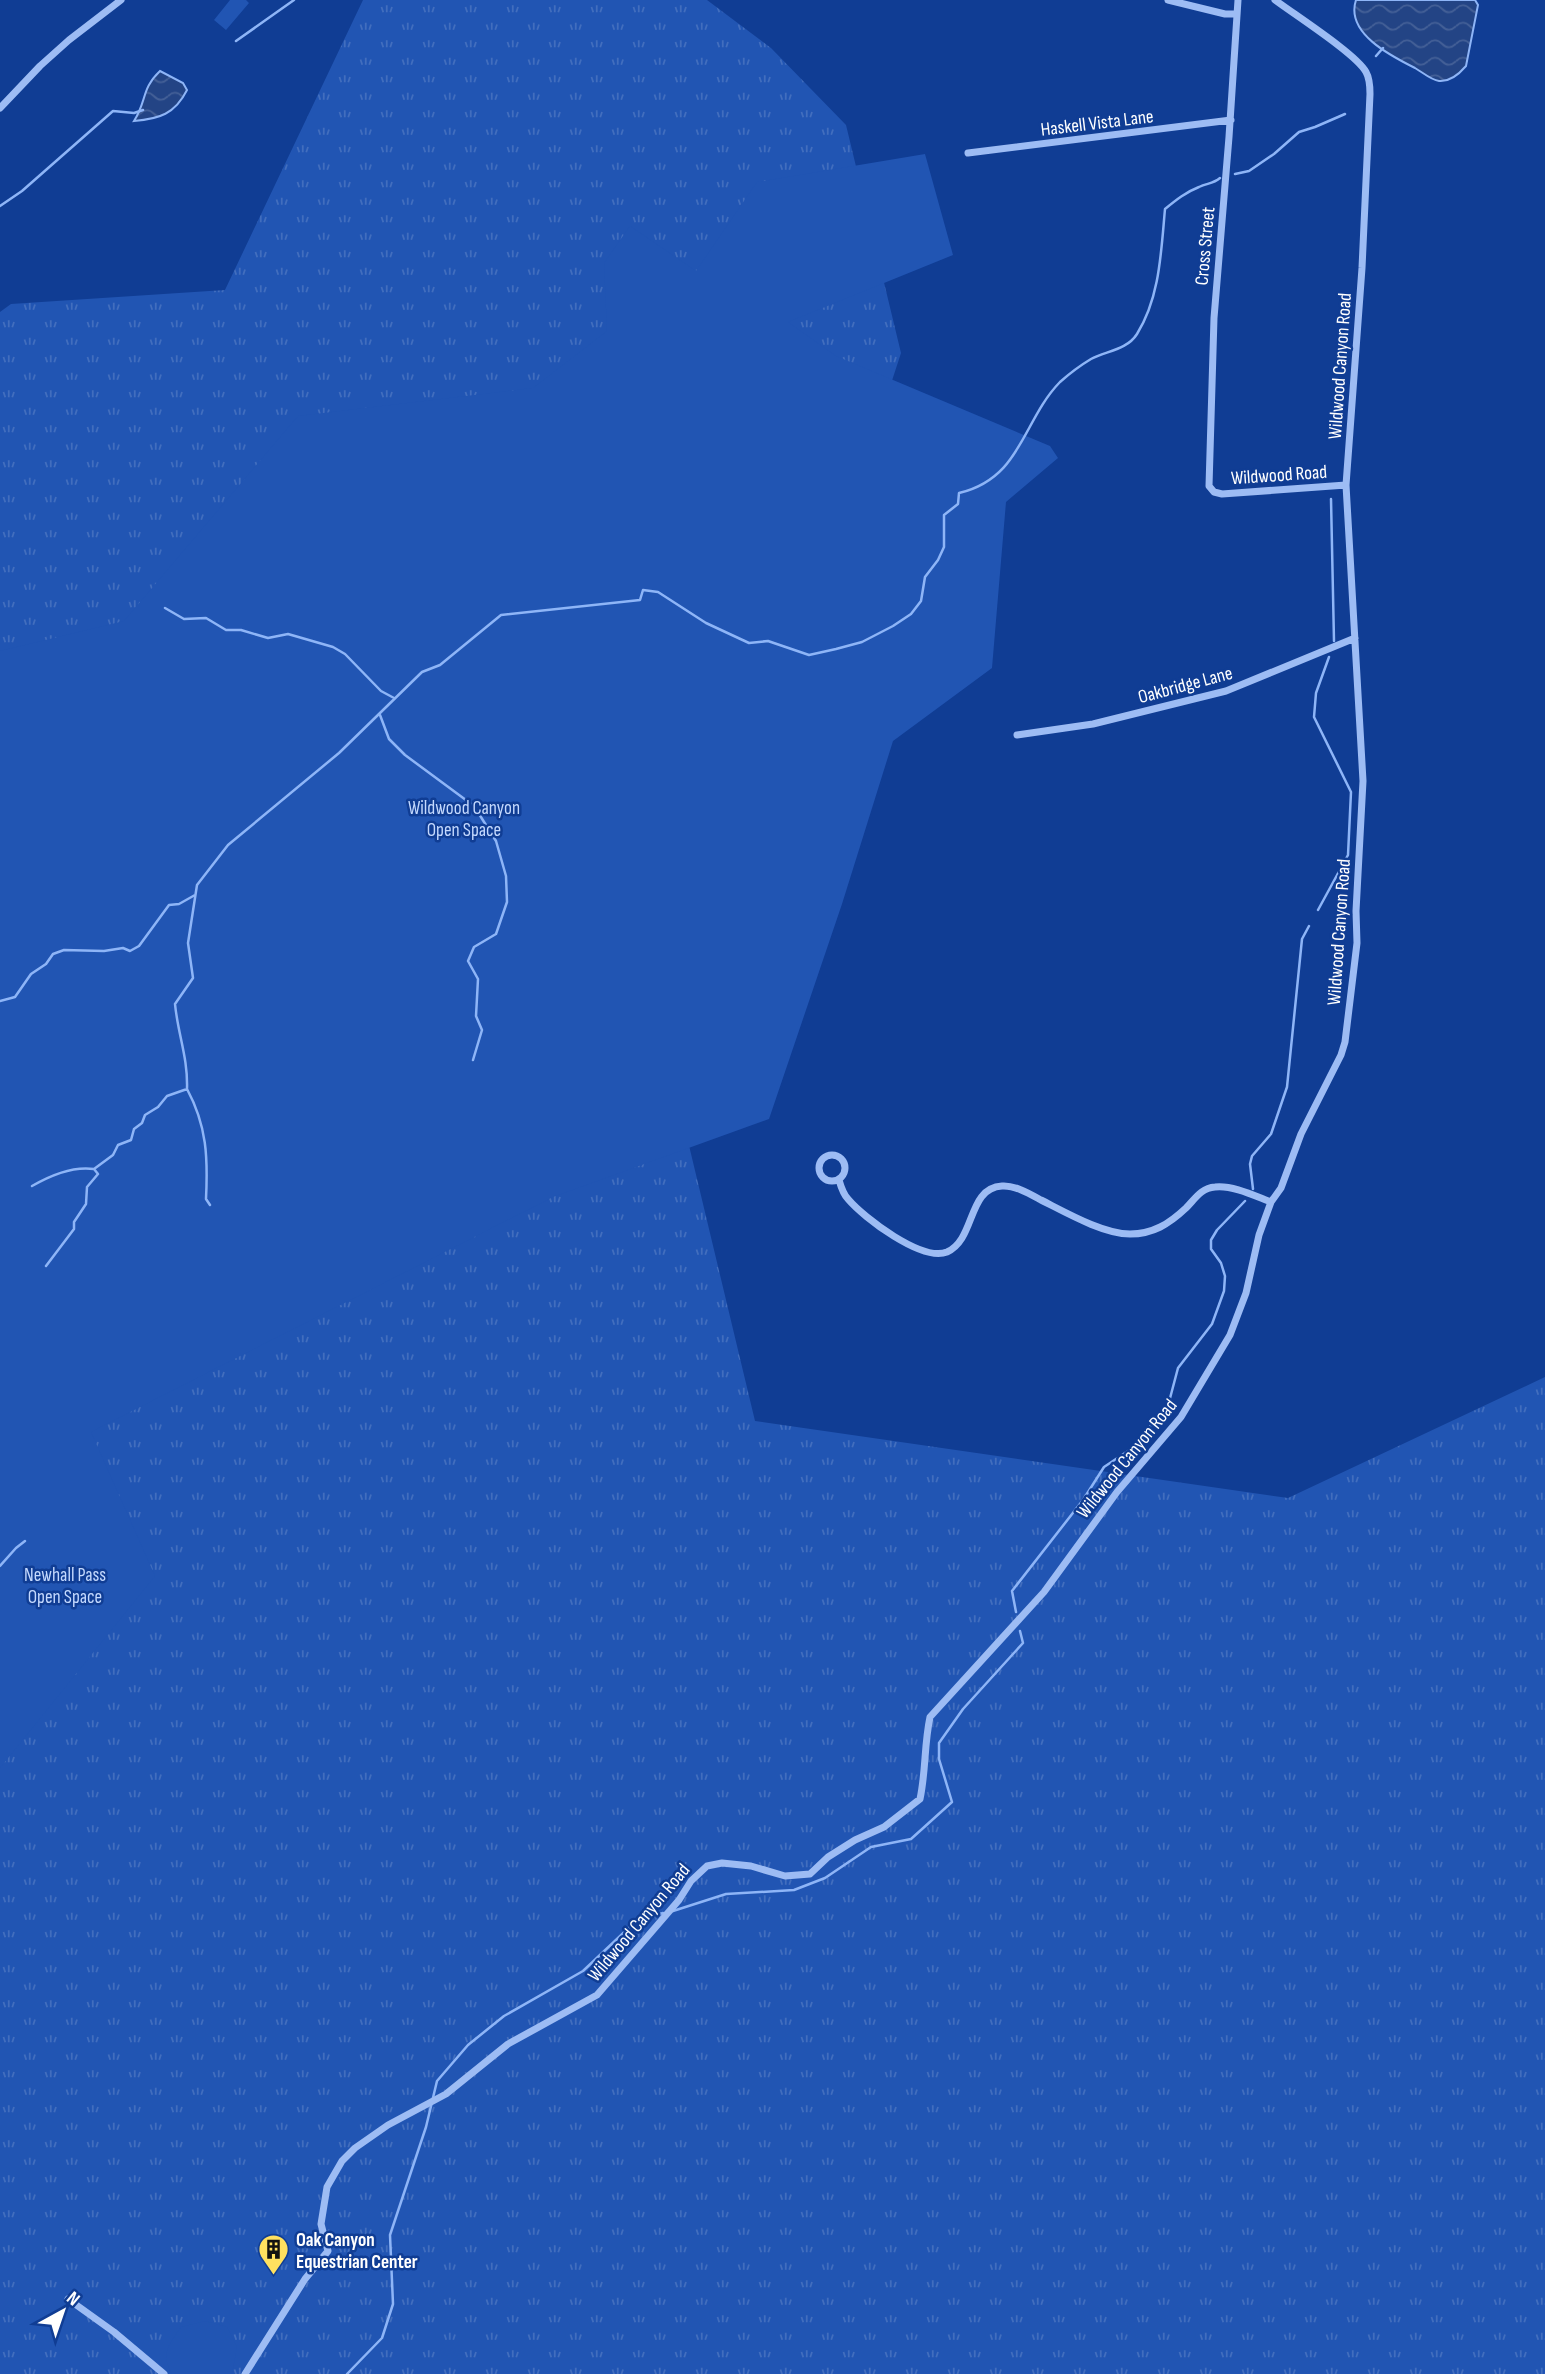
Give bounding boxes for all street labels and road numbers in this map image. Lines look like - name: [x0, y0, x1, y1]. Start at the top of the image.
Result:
- street label: Haskell Vista Lane: [1039, 105, 1155, 142]
- street label: Cross Street: [1191, 206, 1220, 286]
- street label: Wildwood Canyon Road: [1324, 292, 1357, 440]
- street label: Wildwood Road: [1230, 461, 1328, 490]
- street label: Oakbridge Lane: [1136, 662, 1235, 709]
- street label: Wildwood Canyon Road: [1323, 858, 1356, 1006]
- street label: Wildwood Canyon Road: [1072, 1395, 1182, 1523]
- street label: Wildwood Canyon Road: [583, 1859, 695, 1987]

